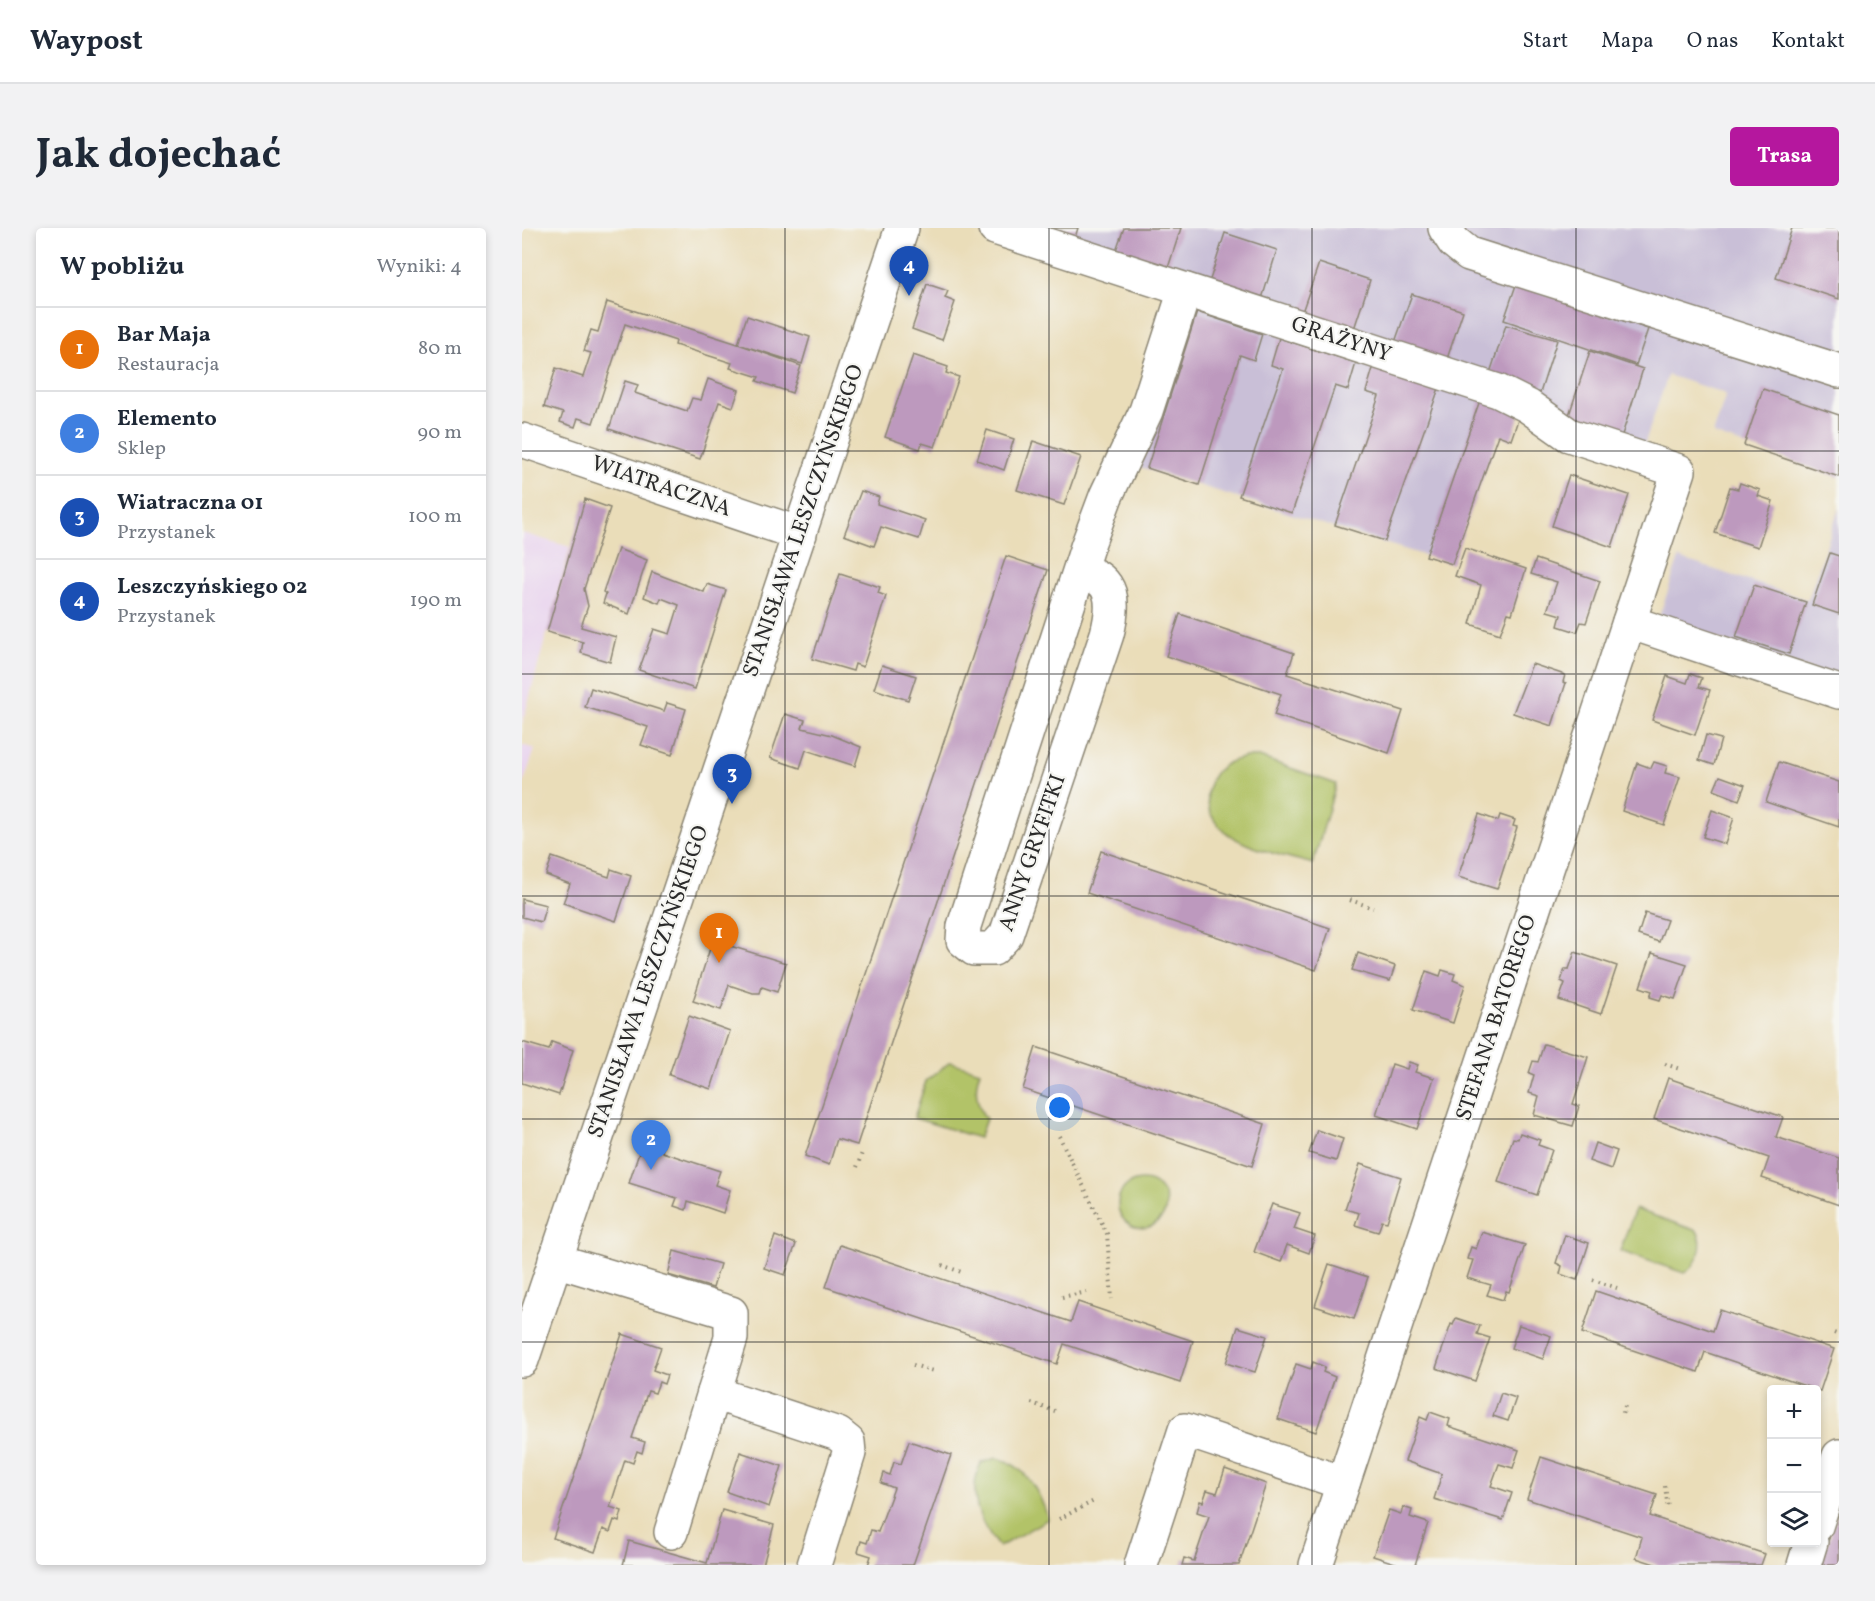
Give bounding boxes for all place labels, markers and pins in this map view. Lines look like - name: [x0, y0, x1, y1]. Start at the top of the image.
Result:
- pin: 4: [890, 247, 928, 296]
- pin: 3: [712, 754, 752, 804]
- pin: 1: [700, 914, 738, 963]
- pin: 2: [632, 1120, 670, 1170]

